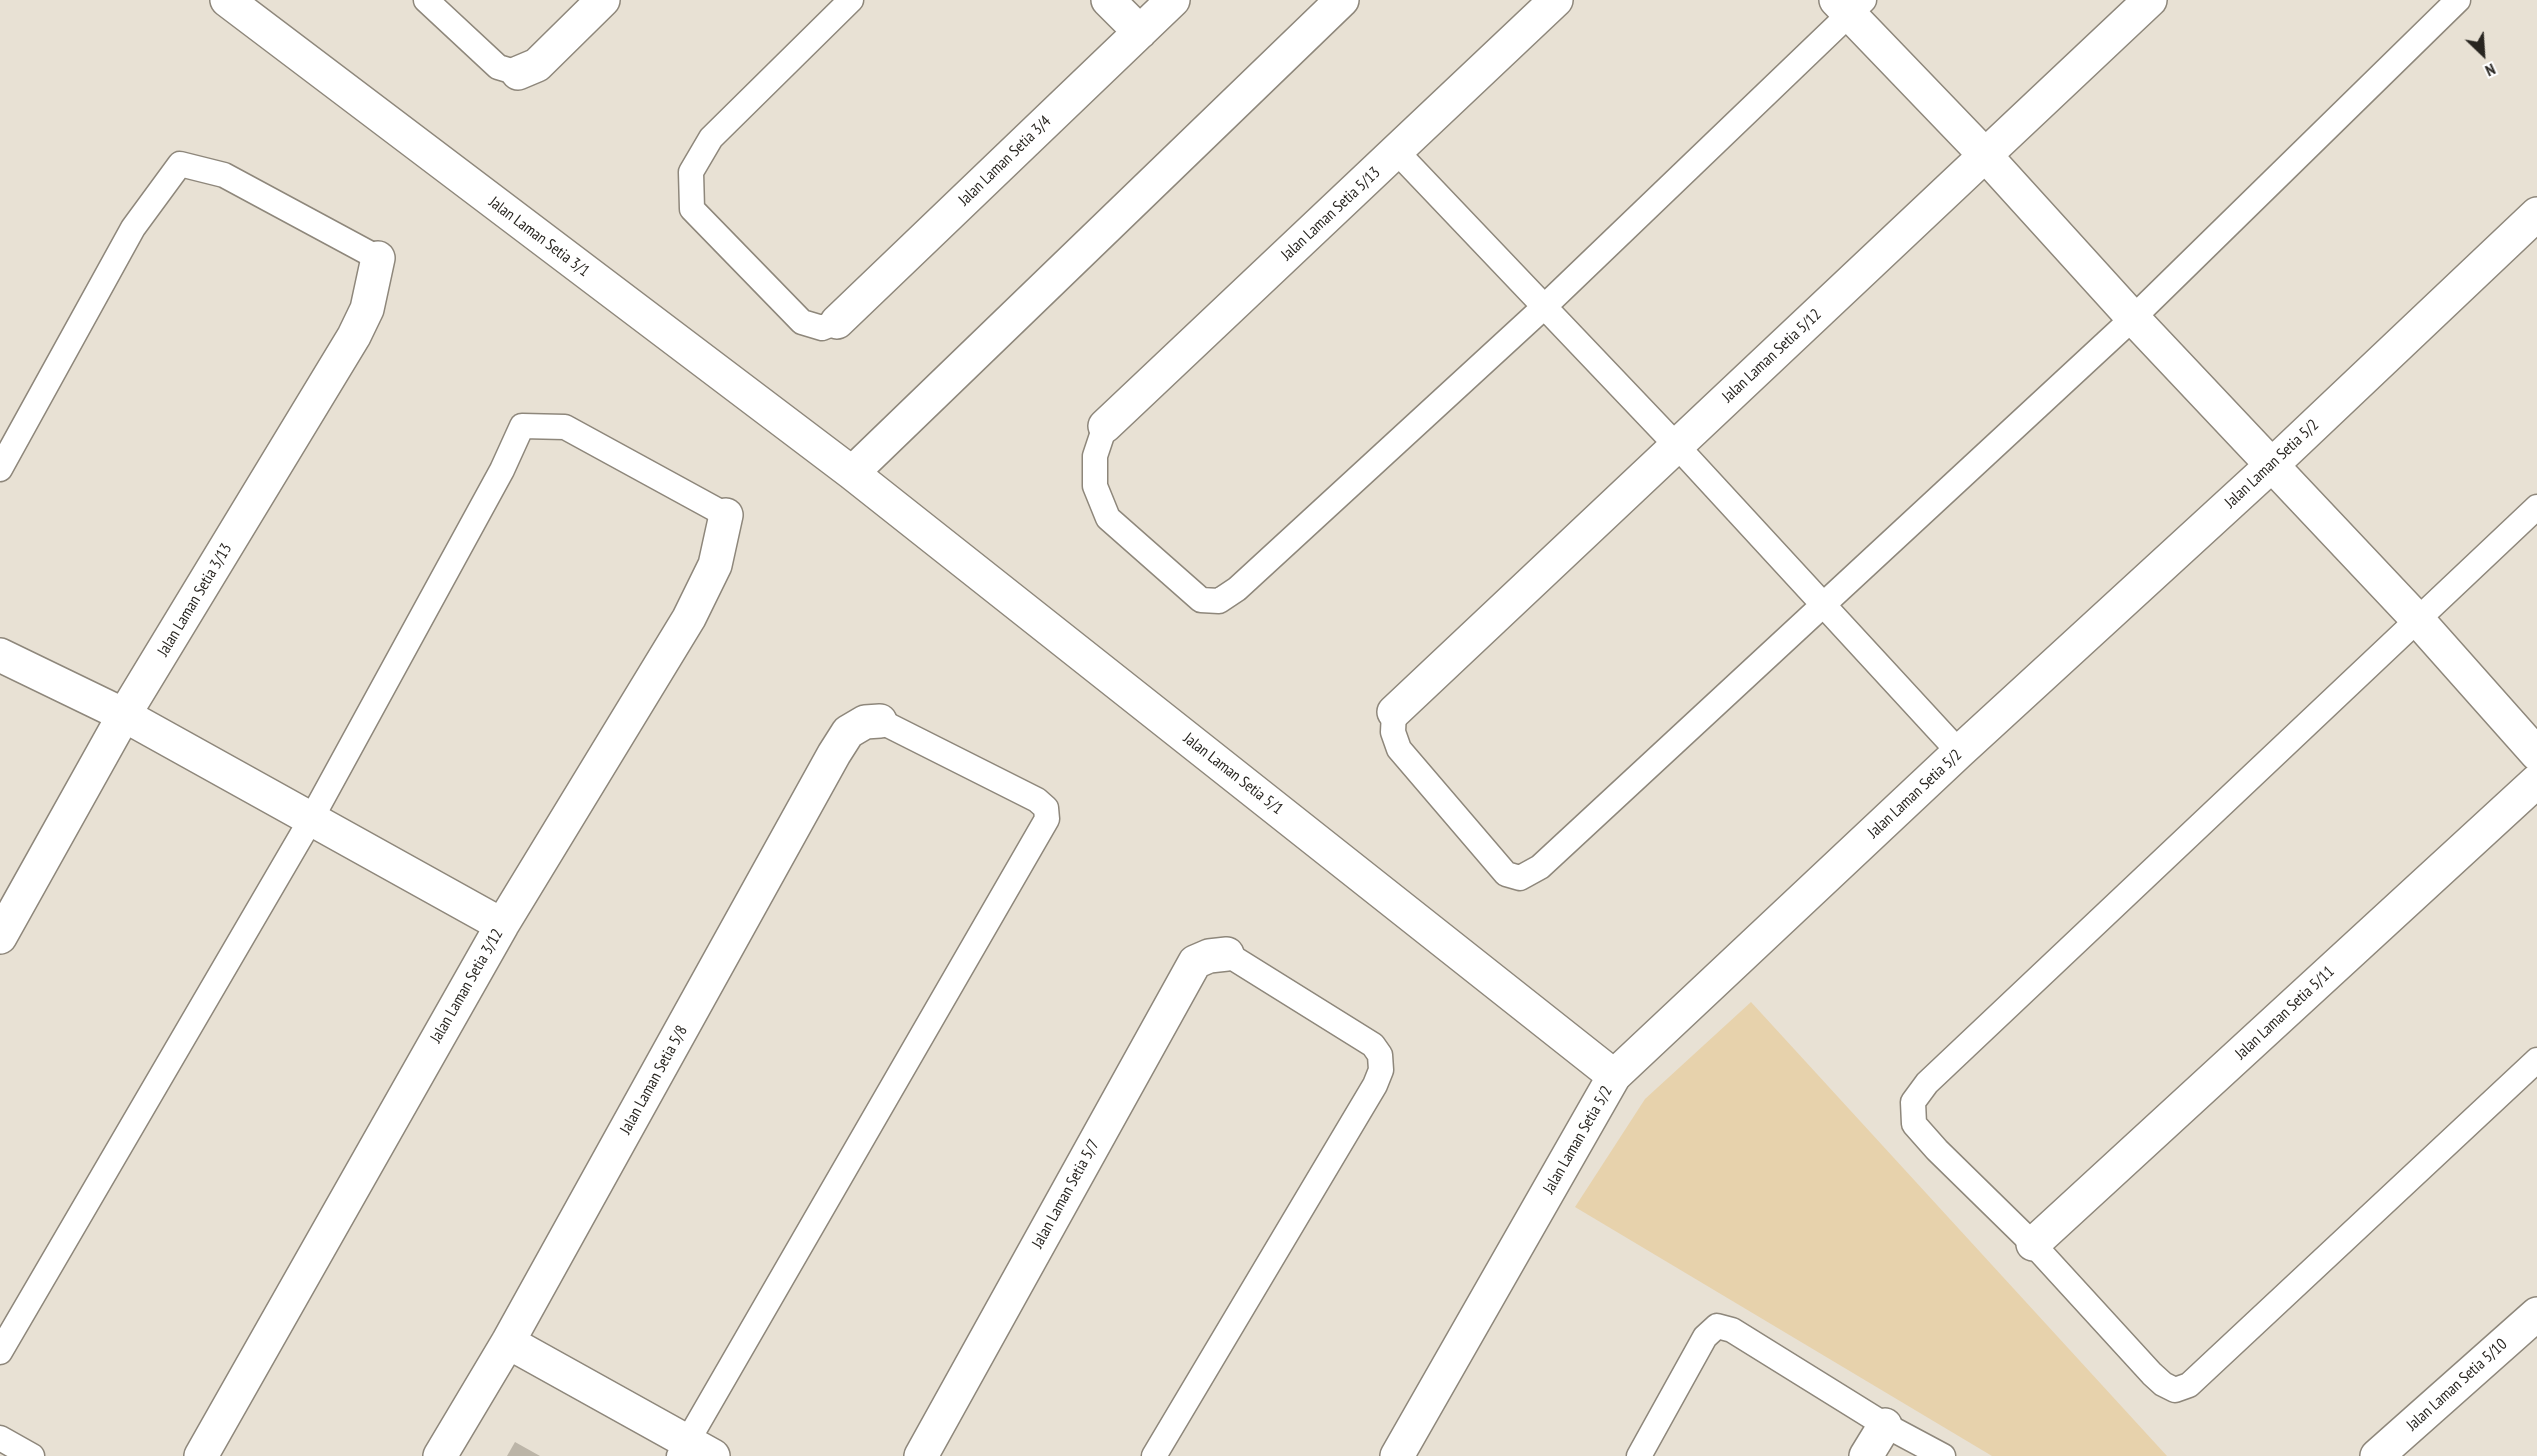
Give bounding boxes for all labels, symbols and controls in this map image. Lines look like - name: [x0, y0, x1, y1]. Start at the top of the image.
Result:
- north arrow: [2453, 24, 2513, 84]
- text: N: [2482, 59, 2499, 81]
- street label: Jalan Laman Setia 3/4: [955, 112, 1055, 210]
- street label: Jalan Laman Setia 5/13: [1278, 163, 1384, 265]
- street label: Jalan Laman Setia 3/1: [485, 193, 593, 281]
- street label: Jalan Laman Setia 5/12: [1719, 305, 1825, 407]
- street label: Jalan Laman Setia 5/2: [2221, 416, 2323, 512]
- street label: Jalan Laman Setia 3/13: [154, 540, 236, 660]
- street label: Jalan Laman Setia 5/1: [1179, 729, 1287, 819]
- street label: Jalan Laman Setia 5/2: [1864, 746, 1966, 842]
- street label: Jalan Laman Setia 3/12: [427, 926, 507, 1046]
- street label: Jalan Laman Setia 5/11: [2232, 962, 2338, 1064]
- street label: Jalan Laman Setia 5/8: [616, 1022, 692, 1138]
- street label: Jalan Laman Setia 5/2: [1539, 1083, 1617, 1197]
- street label: Jalan Laman Setia 5/7: [1028, 1136, 1104, 1252]
- street label: Jalan Laman Setia 5/10: [2403, 1335, 2511, 1435]

